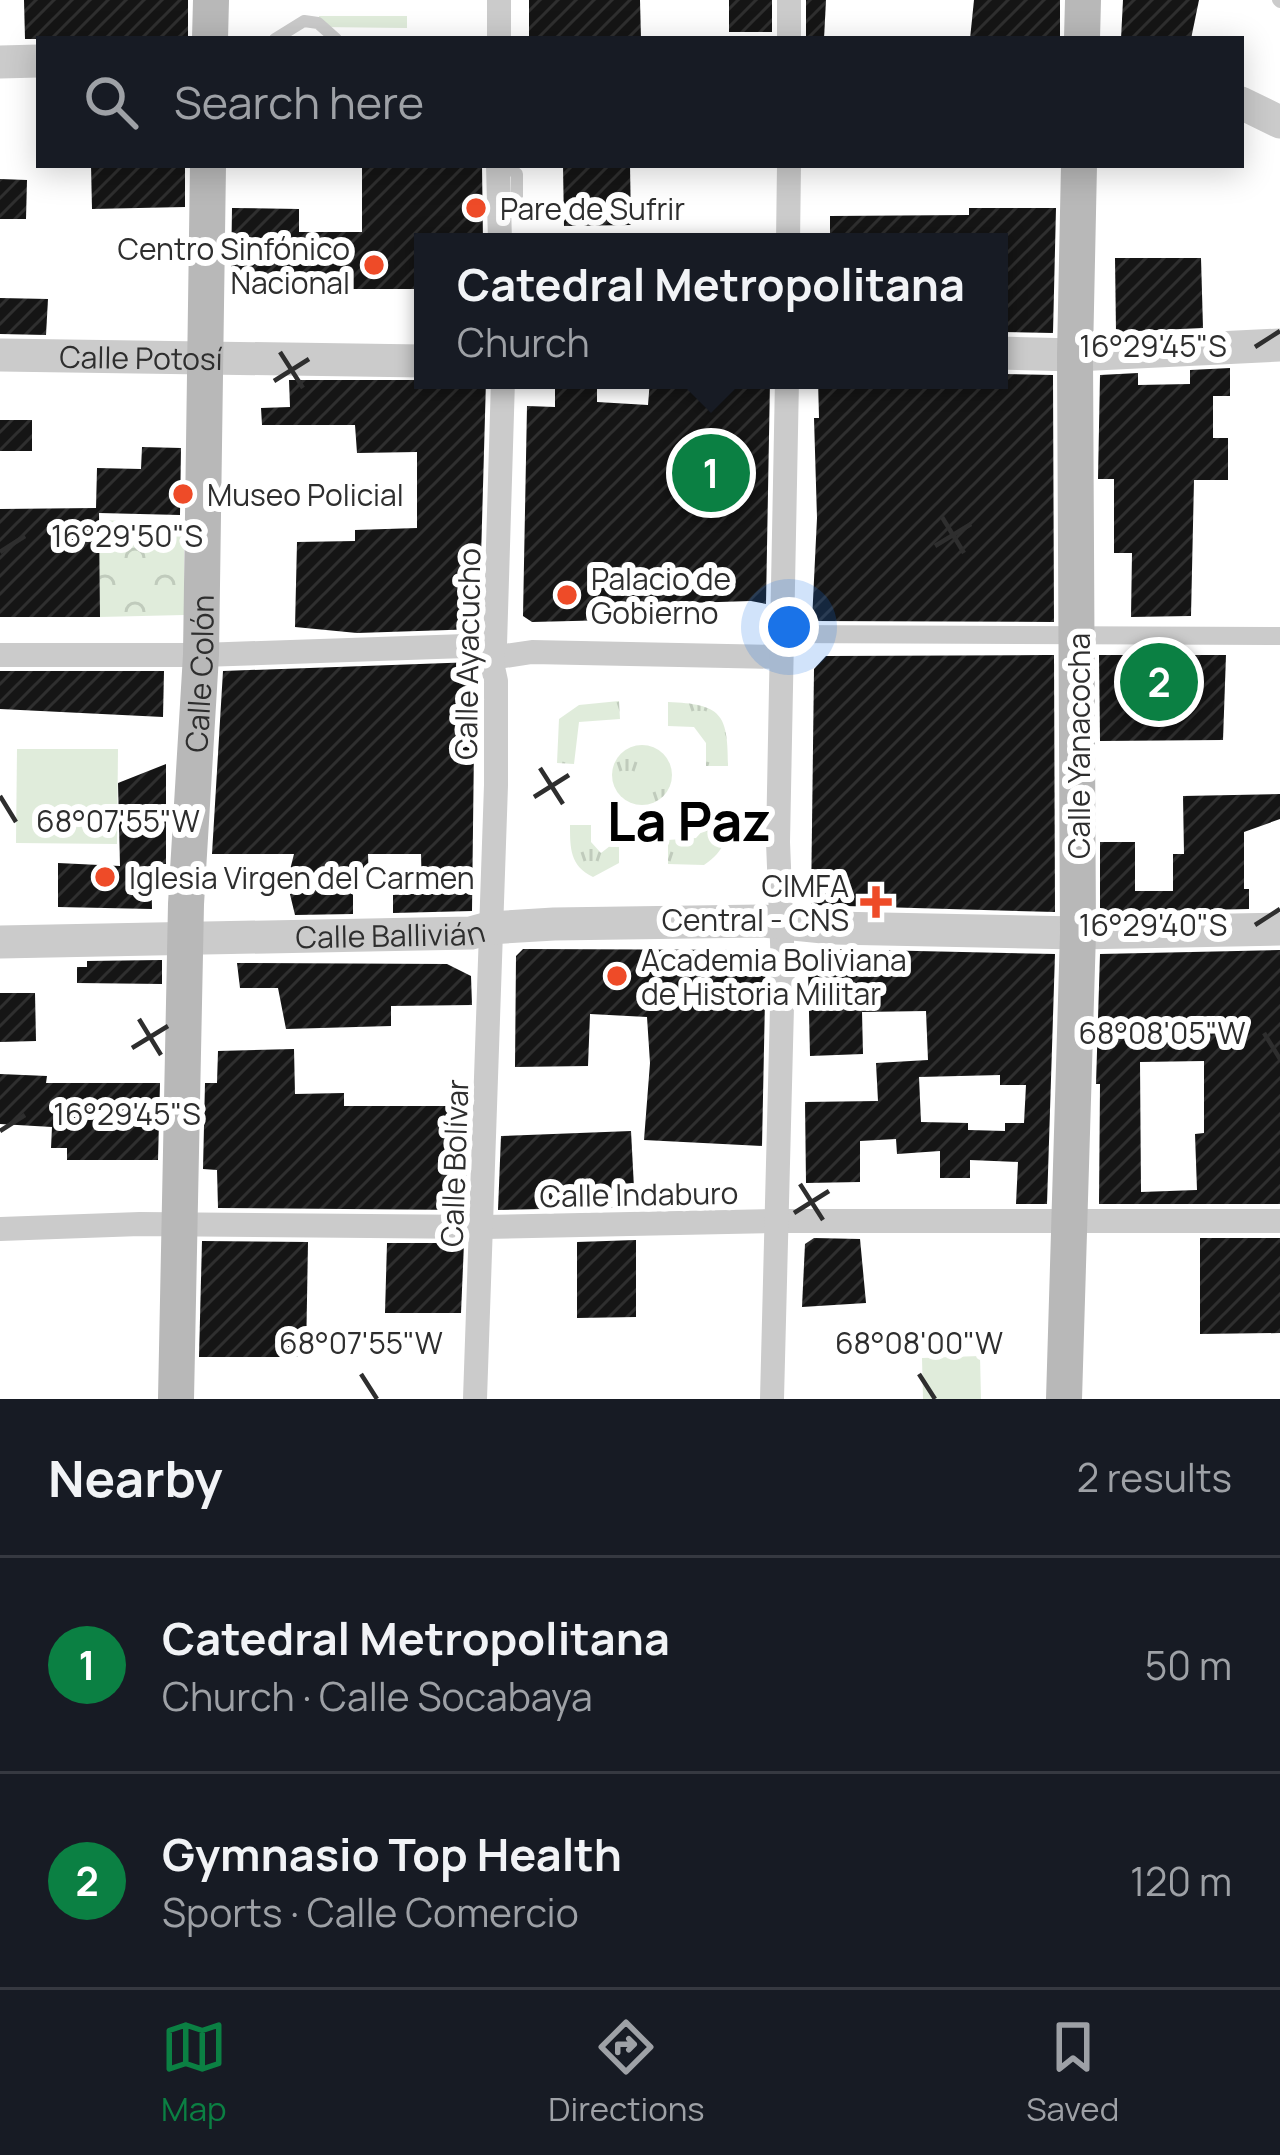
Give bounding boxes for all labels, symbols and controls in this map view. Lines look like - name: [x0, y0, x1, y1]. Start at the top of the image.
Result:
- search box: [36, 36, 1244, 168]
- icon: search: [78, 69, 144, 135]
- text: Search here: [174, 71, 424, 133]
- place label: Pare de Sufrir: [500, 188, 685, 229]
- marker: Pare de Sufrir: [463, 195, 489, 221]
- place label: Centro Sinfónico Nacional: [118, 228, 350, 303]
- popup: [414, 233, 1008, 389]
- marker: Centro Sinfónico Nacional: [361, 252, 387, 278]
- text: Catedral Metropolitana: [457, 253, 965, 315]
- text: Church: [457, 315, 590, 369]
- text: 16°29'45"S: [1079, 325, 1227, 366]
- street label: Calle Potosí: [59, 335, 223, 379]
- pin: 1: [672, 428, 750, 518]
- place label: Museo Policial: [207, 474, 404, 515]
- marker: Museo Policial: [170, 481, 196, 507]
- text: 16°29'50"S: [51, 515, 203, 556]
- street label: Calle Ayacucho: [445, 548, 489, 760]
- place label: Palacio de Gobierno: [591, 558, 731, 633]
- marker: Palacio de Gobierno: [554, 582, 580, 608]
- street label: Calle Colón: [175, 594, 222, 753]
- your location: [759, 597, 819, 657]
- street label: Calle Yanacocha: [1058, 633, 1099, 859]
- pin: 2: [1120, 637, 1198, 727]
- district label: La Paz: [607, 783, 771, 857]
- text: 68°07'55"W: [36, 800, 200, 841]
- place label: Iglesia Virgen del Carmen: [129, 857, 475, 898]
- marker: Iglesia Virgen del Carmen: [92, 864, 118, 890]
- place label: CIMFA Central - CNS: [662, 865, 849, 940]
- marker: CIMFA Central - CNS: [860, 886, 892, 918]
- text: 16°29'40"S: [1079, 904, 1227, 945]
- street label: Calle Ballivián: [295, 910, 489, 957]
- place label: Academia Boliviana de Historia Militar: [641, 939, 907, 1014]
- marker: Academia Boliviana de Historia Militar: [604, 963, 630, 989]
- text: 68°08'05"W: [1078, 1012, 1246, 1053]
- street label: Calle Bolívar: [431, 1078, 477, 1247]
- text: 16°29'45"S: [53, 1093, 201, 1134]
- street label: Calle Indaburo: [539, 1172, 739, 1216]
- text: 68°07'55"W: [279, 1322, 443, 1363]
- text: 68°08'00"W: [835, 1322, 1003, 1363]
- text: Nearby: [48, 1443, 223, 1512]
- text: 2 results: [1077, 1450, 1232, 1504]
- text: Catedral Metropolitana: [162, 1607, 670, 1669]
- text: 1: [78, 1638, 96, 1692]
- text: 50 m: [1145, 1638, 1232, 1692]
- text: Church · Calle Socabaya: [162, 1669, 593, 1723]
- text: Gymnasio Top Health: [162, 1823, 622, 1885]
- text: 2: [75, 1854, 99, 1908]
- text: 120 m: [1130, 1854, 1232, 1908]
- text: Sports · Calle Comercio: [162, 1885, 579, 1939]
- tab: Map: [161, 2014, 227, 2131]
- tab: Directions: [548, 2014, 705, 2131]
- tab: Saved: [1026, 2014, 1119, 2131]

